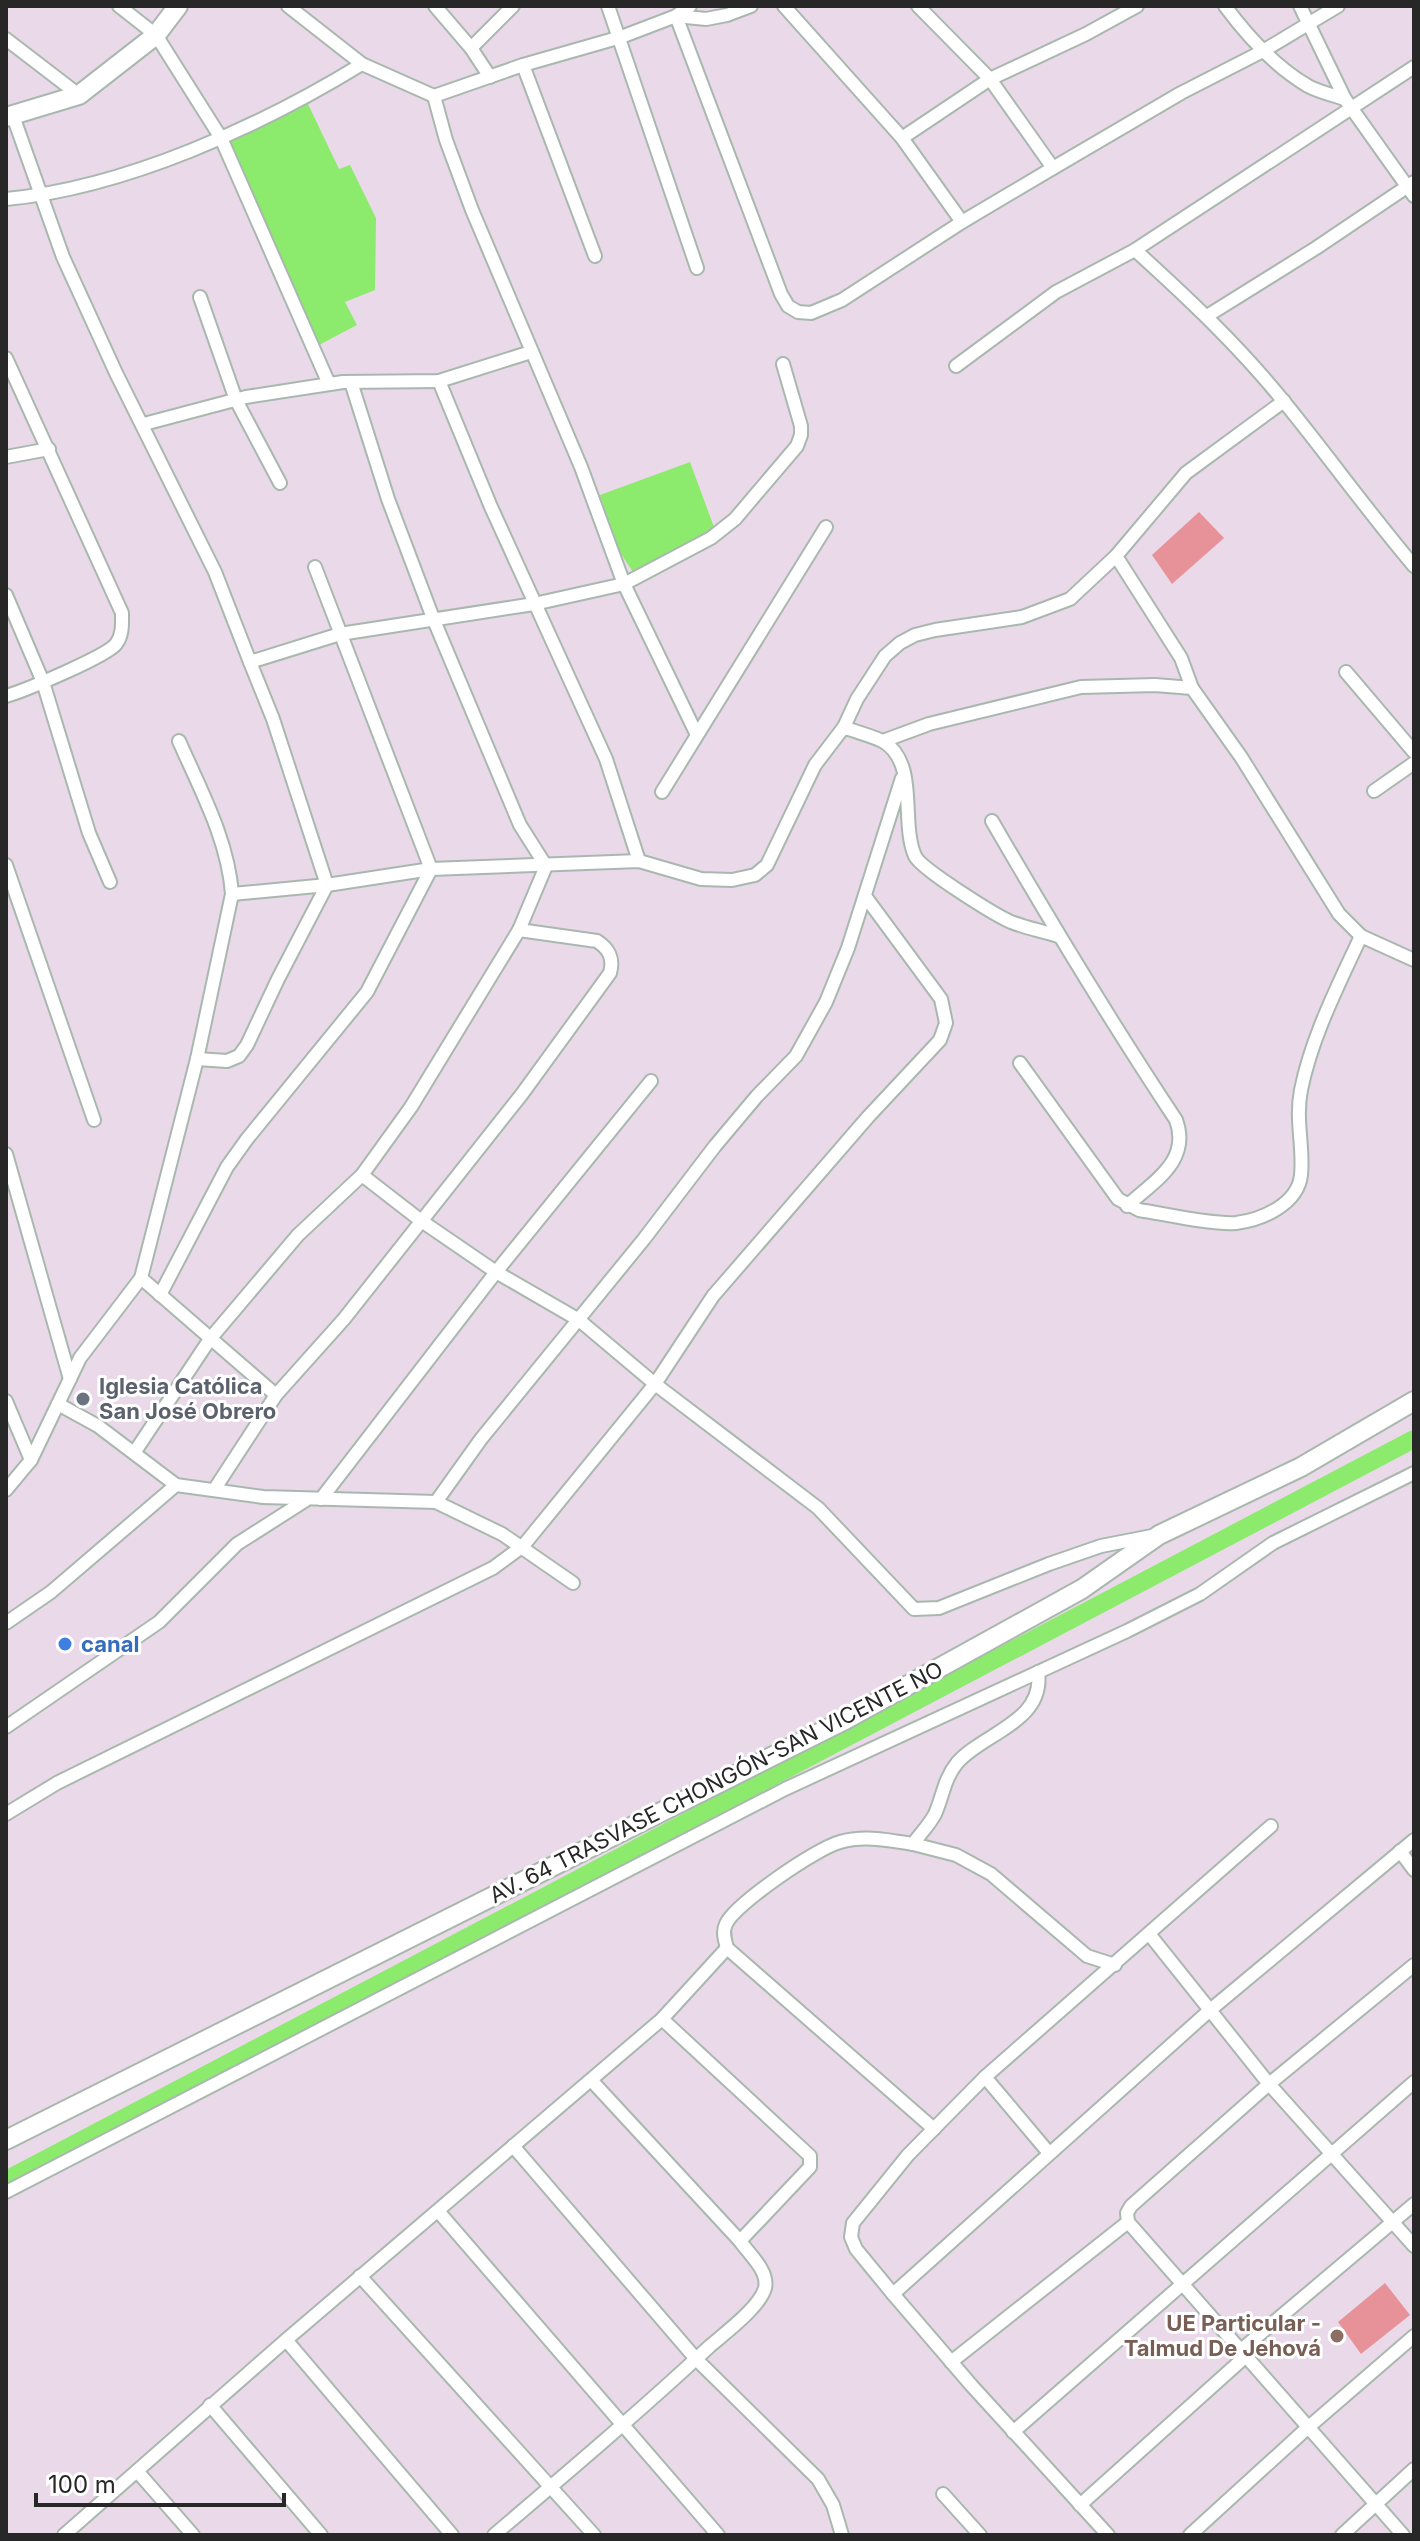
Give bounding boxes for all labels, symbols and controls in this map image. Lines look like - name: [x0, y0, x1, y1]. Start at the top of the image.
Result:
- place label: Iglesia Católica San José Obrero: [99, 1373, 276, 1424]
- marker: Iglesia Católica San José Obrero: [74, 1390, 92, 1408]
- place label: canal: [81, 1631, 139, 1657]
- marker: canal: [56, 1635, 74, 1653]
- street label: AV. 64 TRASVASE CHONGÓN-SAN VICENTE NO: [485, 1656, 947, 1908]
- place label: UE Particular - Talmud De Jehová: [1124, 2310, 1321, 2361]
- marker: UE Particular - Talmud De Jehová: [1328, 2327, 1346, 2345]
- scale bar: [36, 2457, 284, 2507]
- text: 100 m: [48, 2470, 116, 2499]

